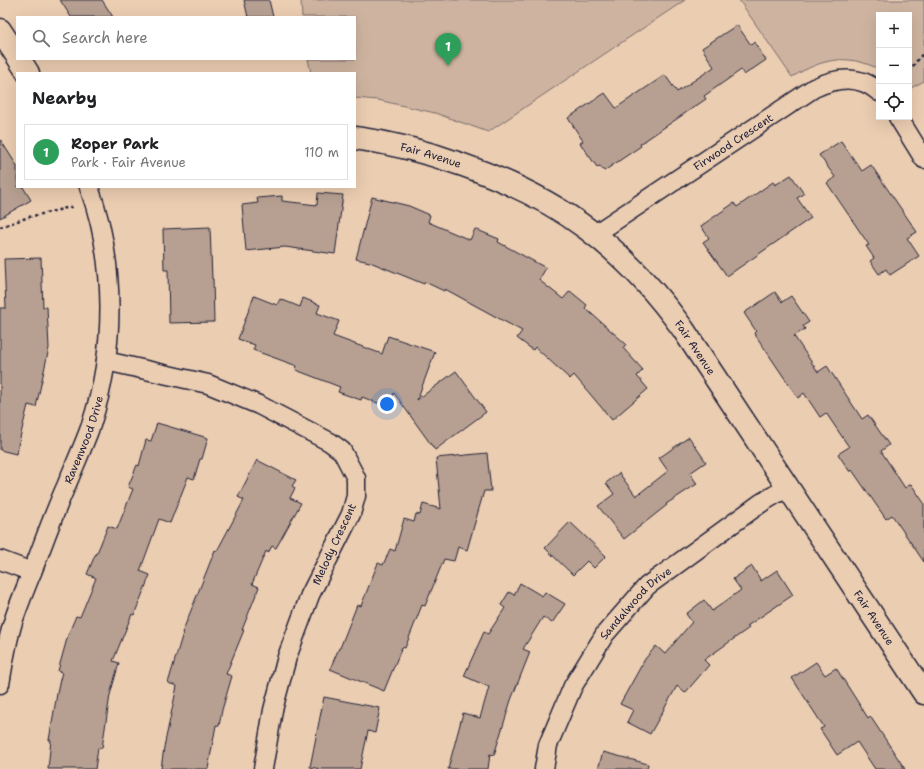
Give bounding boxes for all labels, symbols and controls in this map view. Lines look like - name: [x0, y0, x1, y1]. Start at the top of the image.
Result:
- map controls: [876, 12, 912, 120]
- button: +: [876, 12, 912, 48]
- search box: [16, 16, 356, 60]
- icon: search: [30, 27, 52, 49]
- text: Search here: [62, 28, 148, 48]
- pin: 1: [435, 33, 461, 66]
- button: −: [876, 48, 912, 84]
- button: locate: [876, 84, 912, 120]
- text: Nearby: [32, 87, 97, 109]
- street label: Firwood Crescent: [691, 110, 776, 174]
- text: Roper Park: [71, 134, 159, 154]
- street label: Fair Avenue: [399, 139, 463, 172]
- text: 1: [43, 144, 49, 161]
- text: 110 m: [304, 144, 339, 161]
- text: Park · Fair Avenue: [71, 154, 186, 171]
- street label: Fair Avenue: [671, 317, 719, 378]
- street label: Ravenwood Drive: [61, 394, 107, 486]
- your location: [377, 394, 397, 414]
- street label: Melody Crescent: [309, 501, 360, 588]
- street label: Sandalwood Drive: [596, 564, 675, 642]
- street label: Fair Avenue: [850, 587, 897, 648]

